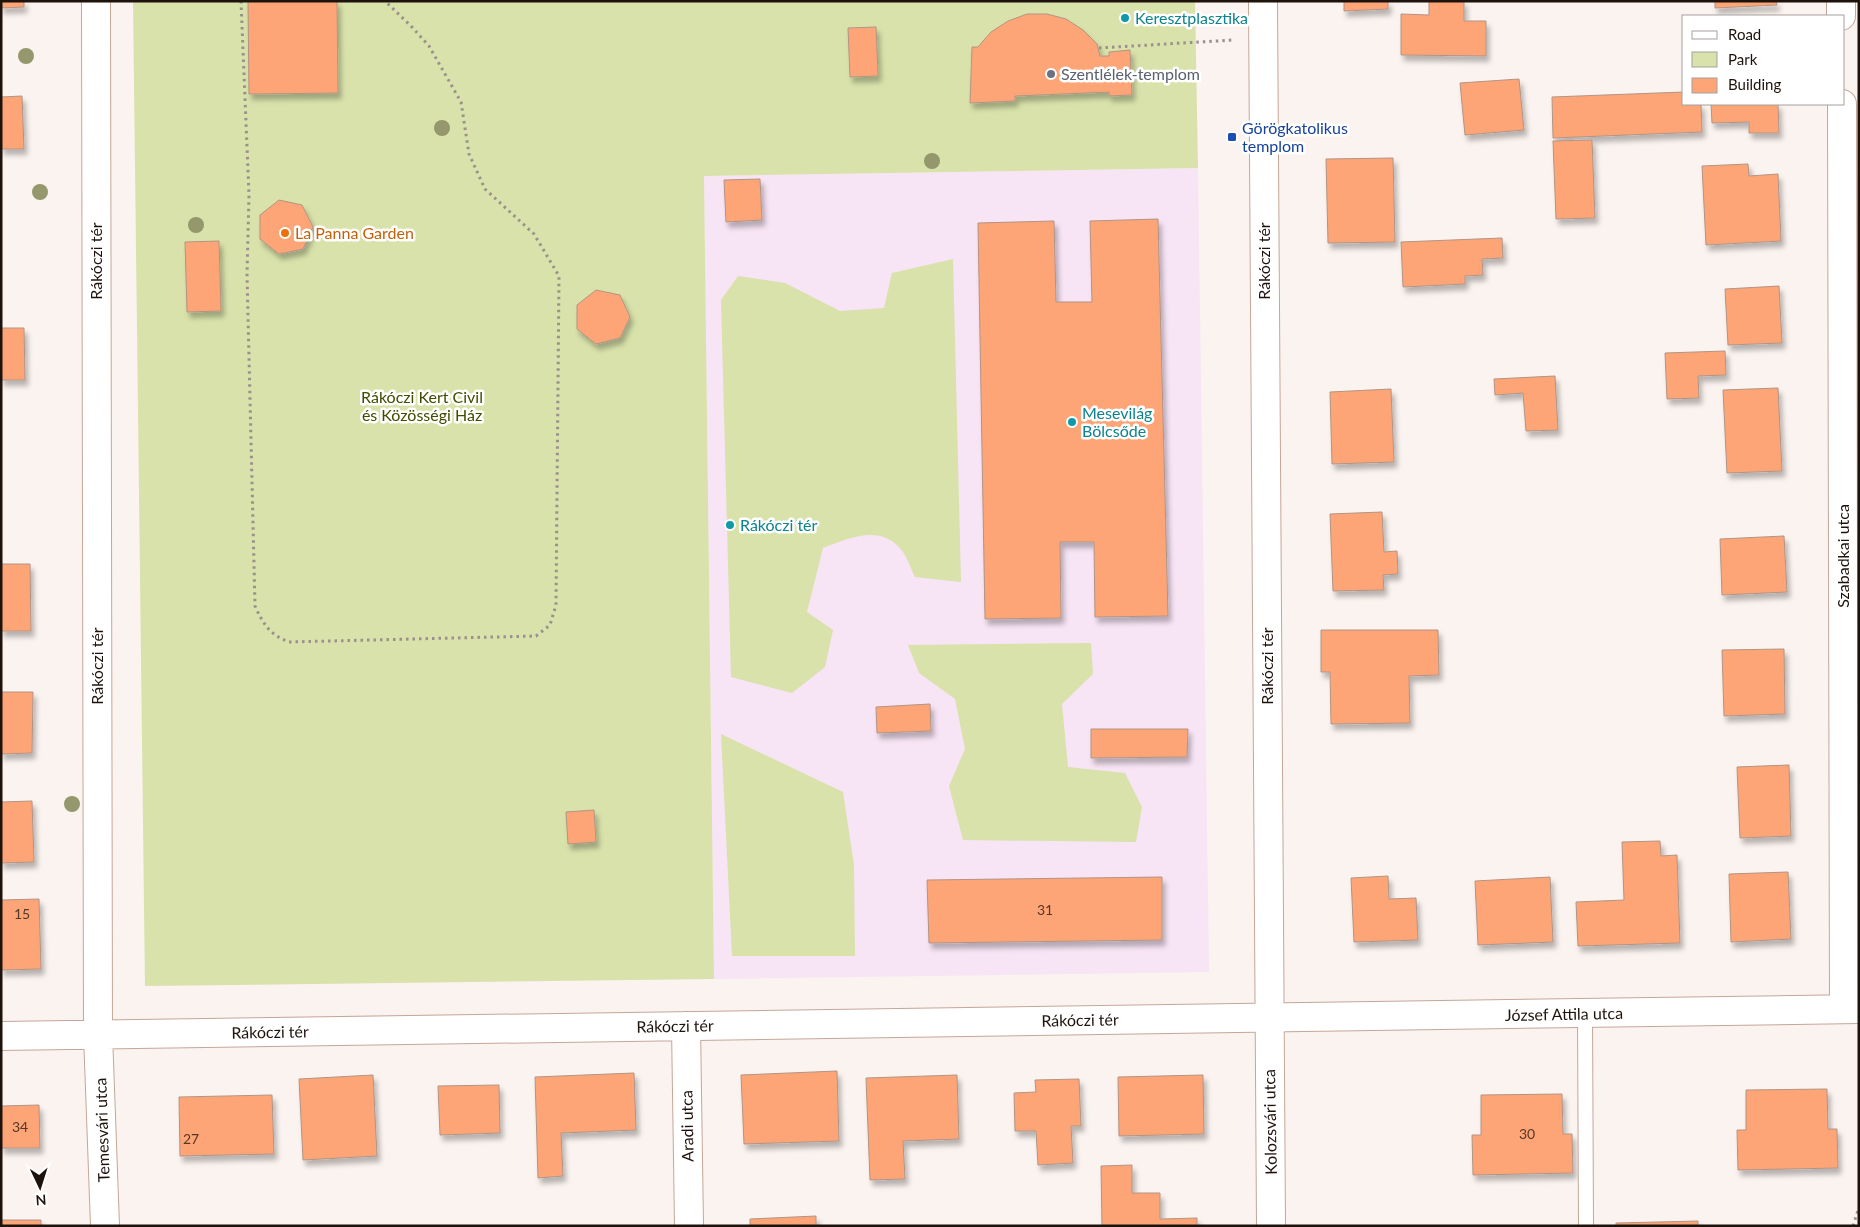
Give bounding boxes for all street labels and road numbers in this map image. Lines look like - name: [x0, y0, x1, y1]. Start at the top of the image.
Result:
- street label: Rákóczi tér: [86, 222, 105, 300]
- street label: Rákóczi tér: [1254, 222, 1273, 300]
- street label: Szabadkai utca: [1833, 504, 1852, 608]
- street label: Rákóczi tér: [87, 627, 106, 705]
- street label: Rákóczi tér: [1257, 627, 1276, 705]
- street label: József Attila utca: [1505, 1003, 1623, 1024]
- street label: Rákóczi tér: [1041, 1009, 1119, 1030]
- street label: Rákóczi tér: [636, 1015, 714, 1036]
- street label: Rákóczi tér: [231, 1021, 309, 1042]
- street label: Kolozsvári utca: [1259, 1069, 1280, 1175]
- street label: Temesvári utca: [90, 1078, 113, 1182]
- street label: Aradi utca: [676, 1090, 697, 1162]

